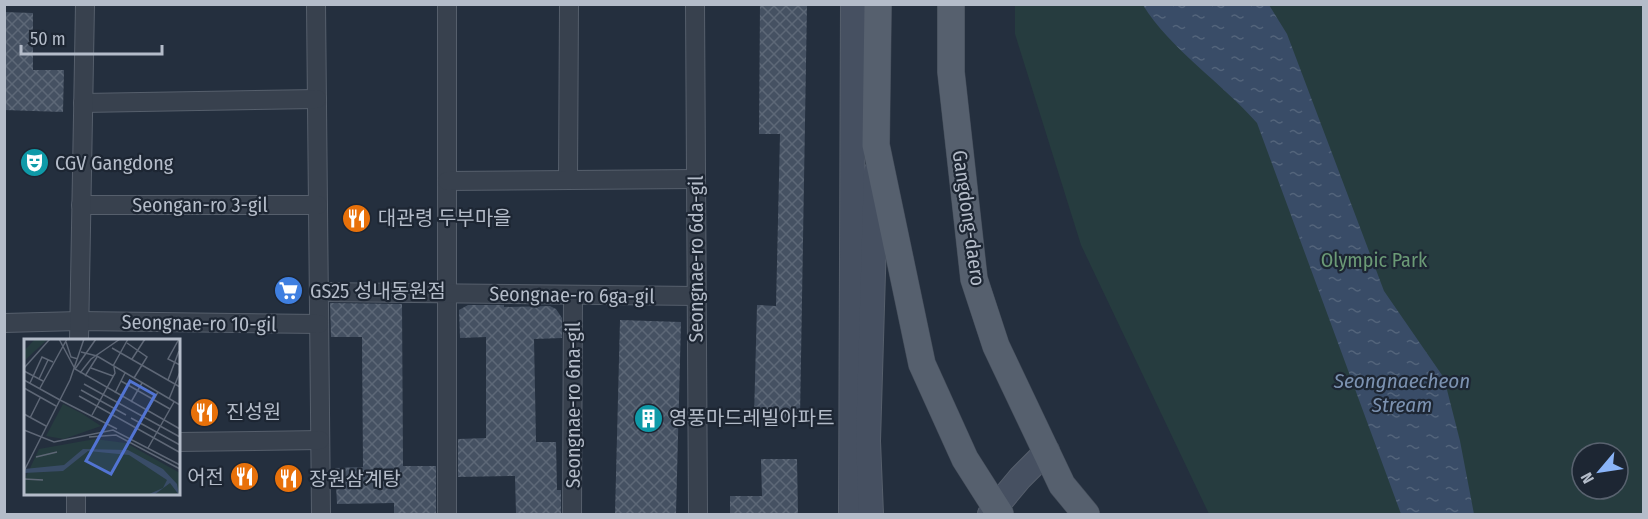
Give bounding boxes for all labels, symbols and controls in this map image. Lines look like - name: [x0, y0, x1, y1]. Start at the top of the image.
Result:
- scale bar: [21, 18, 162, 56]
- text: 50 m: [30, 28, 66, 50]
- theatre icon: CGV Gangdong: [18, 147, 50, 179]
- street label: Gangdong-daero: [948, 149, 990, 287]
- place label: CGV Gangdong: [55, 151, 174, 175]
- street label: Seongnae-ro 6da-gil: [684, 176, 708, 342]
- street label: Seongan-ro 3-gil: [132, 193, 268, 217]
- restaurant icon: 대관령 두부마을: [341, 202, 373, 234]
- place label: 대관령 두부마을: [378, 206, 512, 230]
- park label: Olympic Park: [1321, 248, 1428, 272]
- supermarket icon: GS25 성내동원점: [273, 275, 305, 307]
- place label: GS25 성내동원점: [310, 279, 446, 303]
- street label: Seongnae-ro 6ga-gil: [489, 282, 655, 308]
- street label: Seongnae-ro 10-gil: [121, 310, 277, 336]
- street label: Seongnae-ro 6na-gil: [561, 322, 585, 488]
- inset map: [24, 339, 180, 495]
- water label: Seongnaecheon Stream: [1333, 368, 1470, 418]
- restaurant icon: 진성원: [189, 396, 221, 428]
- place label: 진성원: [226, 400, 281, 424]
- building icon: 영풍마드레빌아파트: [632, 402, 664, 434]
- place label: 영풍마드레빌아파트: [669, 406, 835, 430]
- north arrow: [1570, 441, 1630, 501]
- restaurant icon: 어전: [229, 461, 261, 493]
- restaurant icon: 장원삼계탕: [272, 463, 304, 495]
- place label: 어전: [187, 465, 224, 489]
- place label: 장원삼계탕: [309, 467, 401, 491]
- text: N: [1577, 469, 1598, 487]

